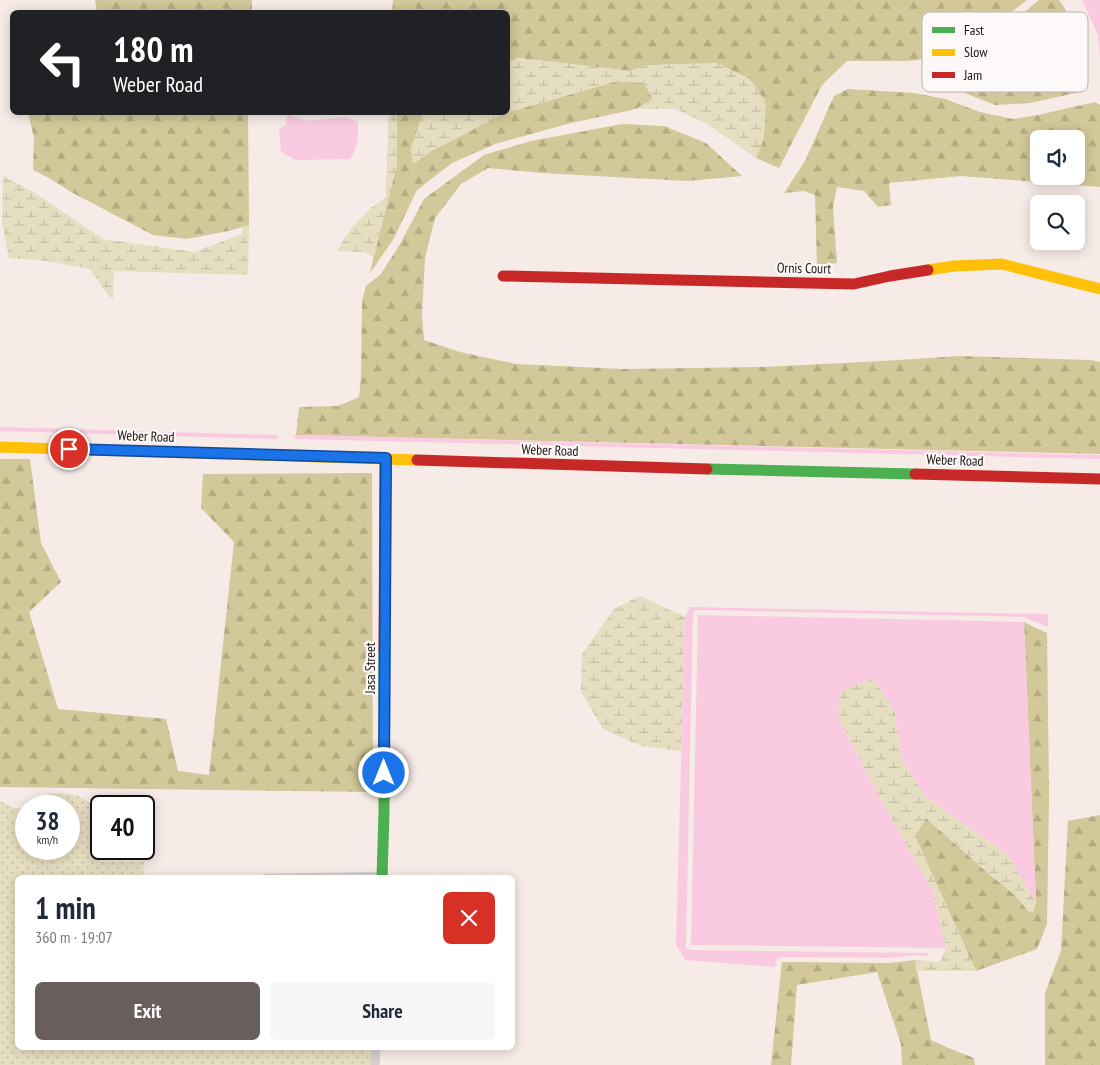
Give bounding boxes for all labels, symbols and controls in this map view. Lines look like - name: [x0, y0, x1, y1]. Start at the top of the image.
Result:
- legend: [922, 12, 1088, 92]
- text: Fast: [964, 21, 984, 39]
- text: 180 m: [113, 26, 194, 72]
- icon: left: [30, 30, 95, 95]
- text: Slow: [964, 43, 988, 61]
- text: Jam: [963, 66, 982, 84]
- text: Weber Road: [113, 70, 203, 98]
- map controls: [1030, 130, 1085, 250]
- button: sound: [1030, 130, 1085, 185]
- button: search: [1030, 195, 1085, 250]
- street label: Ornis Court: [777, 259, 832, 277]
- street label: Weber Road: [117, 426, 175, 446]
- pin: [48, 428, 90, 470]
- icon: arrive: [55, 435, 83, 463]
- street label: Weber Road: [521, 440, 579, 460]
- street label: Weber Road: [926, 450, 984, 470]
- street label: Jasa Street: [361, 642, 379, 695]
- position arrow: [357, 746, 409, 798]
- speed limit sign: 40: [90, 795, 155, 860]
- text: 38: [36, 805, 59, 837]
- text: km/h: [37, 832, 58, 847]
- text: 1 min: [35, 888, 96, 927]
- button: close: [443, 892, 495, 944]
- text: 360 m · 19:07: [35, 927, 113, 947]
- button: Exit: [35, 982, 260, 1040]
- button: Share: [270, 982, 495, 1040]

